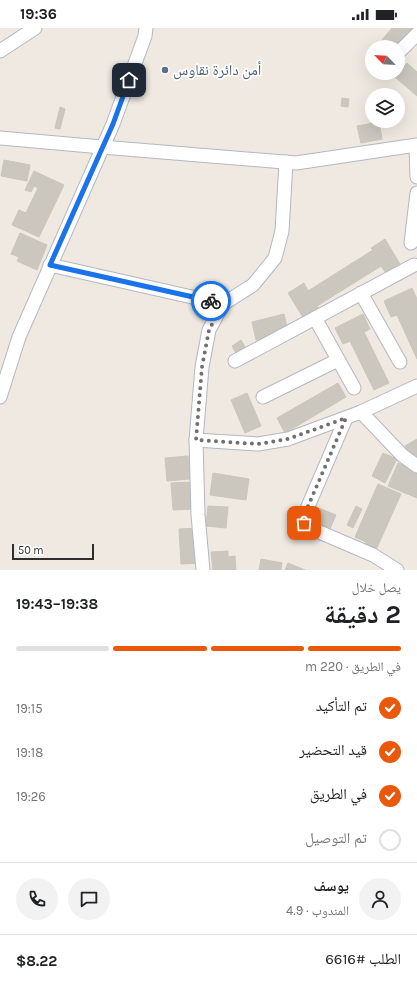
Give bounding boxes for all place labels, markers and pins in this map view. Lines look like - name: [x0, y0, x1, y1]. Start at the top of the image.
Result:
- place label: أمن دائرة نقاوس: [173, 61, 261, 80]
- pin: [112, 63, 146, 97]
- marker: أمن دائرة نقاوس: [160, 65, 170, 75]
- pin: [287, 506, 321, 540]

